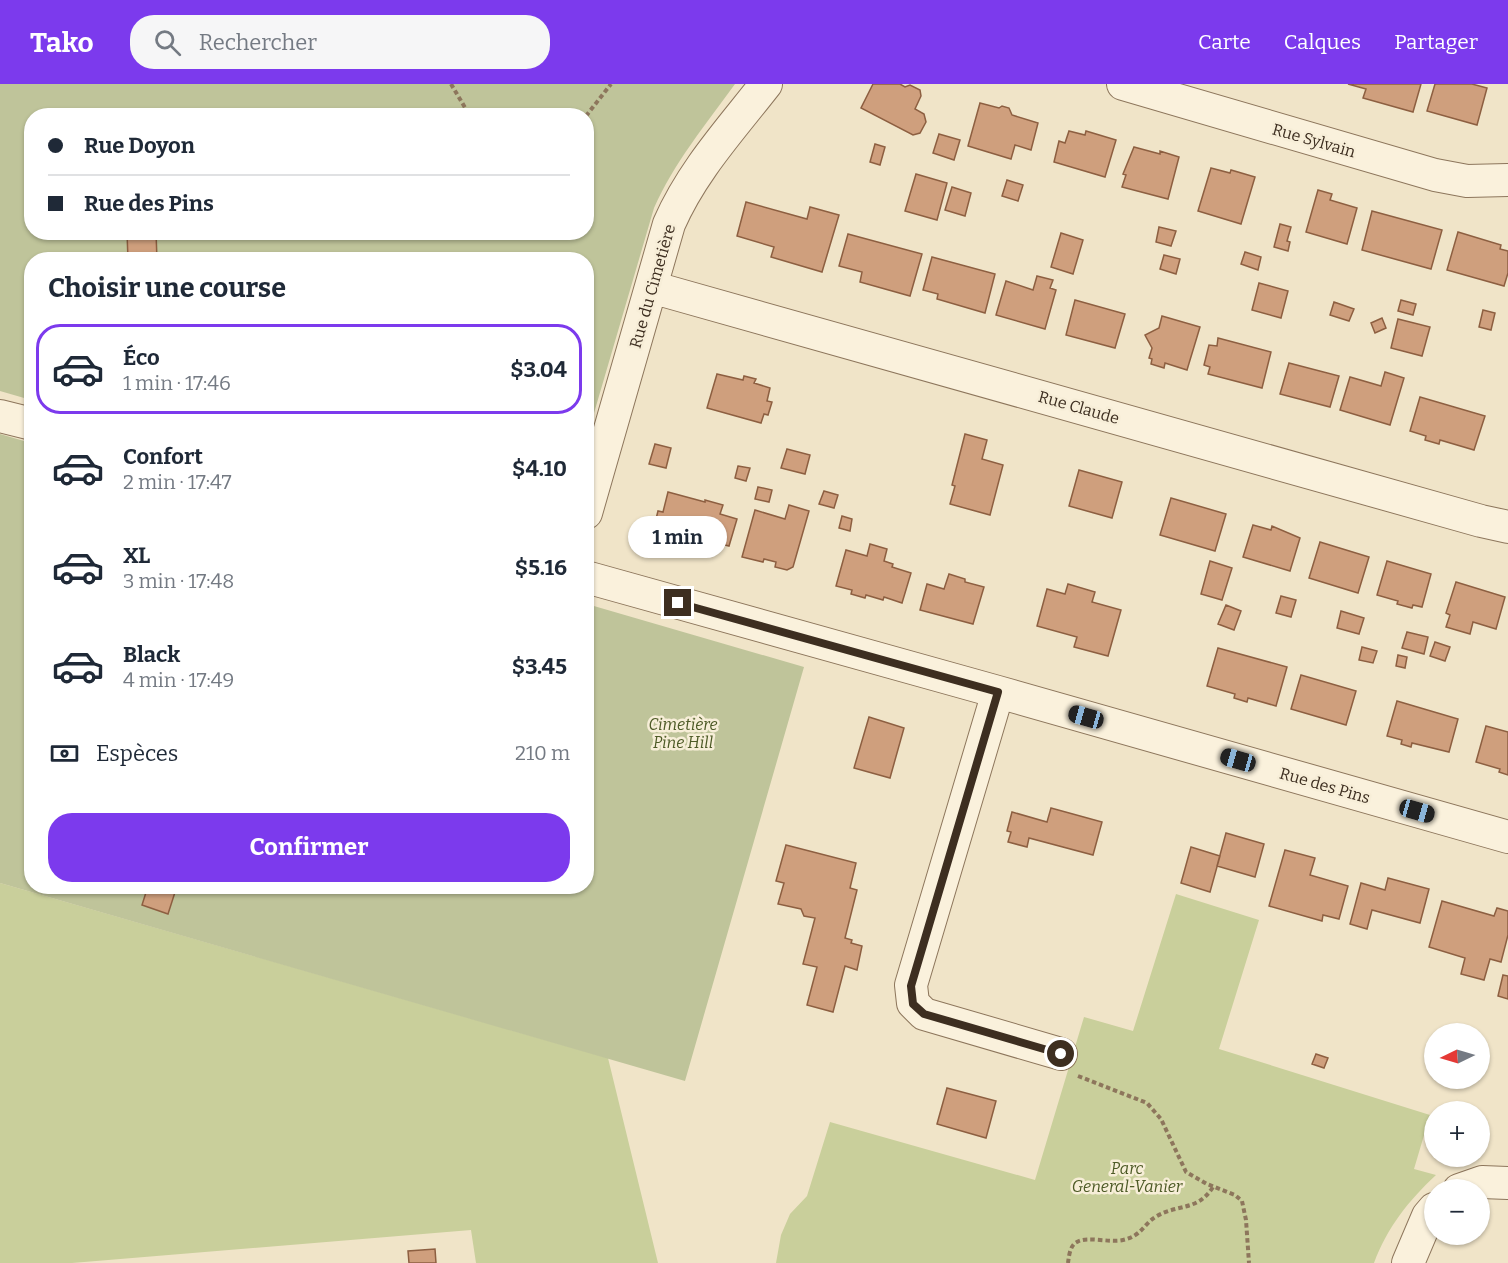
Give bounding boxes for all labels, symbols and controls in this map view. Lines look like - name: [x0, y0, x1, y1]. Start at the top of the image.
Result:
- search box: [130, 15, 550, 69]
- text: Tako: [30, 26, 94, 59]
- icon: search: [151, 26, 184, 59]
- text: Rechercher: [199, 29, 317, 56]
- text: Carte: [1198, 29, 1251, 55]
- text: Calques: [1284, 29, 1361, 55]
- text: Partager: [1394, 29, 1478, 55]
- street label: Rue Sylvain: [1270, 120, 1358, 161]
- text: Rue Doyon: [84, 132, 195, 159]
- text: Rue des Pins: [84, 190, 214, 217]
- street label: Rue du Cimetière: [626, 222, 679, 350]
- text: Choisir une course: [48, 272, 286, 304]
- icon: car: [51, 342, 105, 396]
- text: Éco: [123, 344, 160, 371]
- text: $3.04: [510, 356, 567, 383]
- text: 1 min · 17:46: [123, 371, 231, 395]
- street label: Rue Claude: [1036, 387, 1122, 428]
- icon: car: [51, 441, 105, 495]
- text: Confort: [123, 443, 203, 470]
- text: $4.10: [512, 455, 567, 482]
- text: 2 min · 17:47: [123, 470, 231, 494]
- callout: 1 min: [628, 516, 728, 558]
- text: 1 min: [652, 525, 703, 549]
- icon: car: [51, 540, 105, 594]
- text: XL: [123, 542, 150, 569]
- text: $5.16: [515, 554, 567, 581]
- text: 3 min · 17:48: [123, 569, 234, 593]
- route end: [664, 589, 691, 616]
- icon: car: [51, 639, 105, 693]
- text: Black: [123, 641, 180, 668]
- text: $3.45: [512, 653, 567, 680]
- text: 4 min · 17:49: [123, 668, 234, 692]
- car: [1066, 703, 1106, 731]
- park label: Cimetière Pine Hill: [648, 715, 718, 752]
- icon: cash: [48, 737, 81, 770]
- text: Espèces: [96, 740, 178, 767]
- text: 210 m: [515, 741, 570, 765]
- car: [1218, 746, 1258, 774]
- street label: Rue des Pins: [1277, 764, 1372, 807]
- car: [1397, 797, 1437, 825]
- button: Confirmer: [48, 813, 570, 882]
- north arrow: [1424, 1023, 1490, 1089]
- map controls: [1424, 1023, 1490, 1245]
- route start: [1047, 1040, 1074, 1067]
- button: +: [1424, 1101, 1490, 1167]
- park label: Parc General-Vanier: [1072, 1159, 1184, 1196]
- button: −: [1424, 1179, 1490, 1245]

